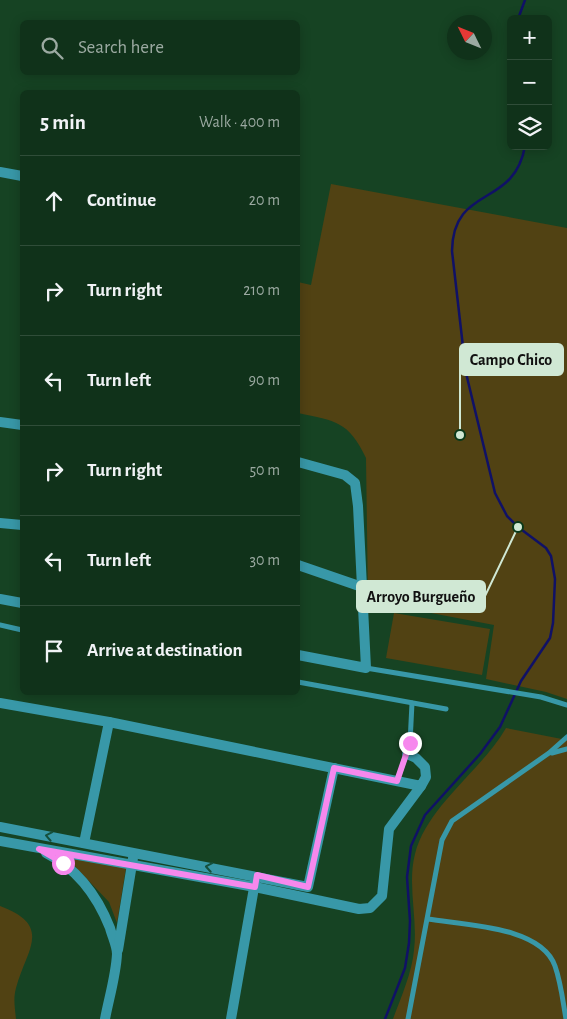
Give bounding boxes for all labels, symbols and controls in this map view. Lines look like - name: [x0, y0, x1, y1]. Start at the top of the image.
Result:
- north arrow: [447, 15, 492, 60]
- map controls: [507, 15, 552, 150]
- button: +: [507, 15, 552, 60]
- search box: [20, 20, 300, 75]
- icon: search: [38, 34, 66, 62]
- text: Search here: [78, 38, 164, 57]
- button: −: [507, 60, 552, 105]
- button: layers: [507, 105, 552, 150]
- text: 5 min: [40, 112, 86, 133]
- text: Walk · 400 m: [199, 114, 280, 130]
- icon: ahead: [40, 187, 68, 215]
- text: Continue: [87, 191, 156, 210]
- text: 20 m: [249, 192, 280, 208]
- icon: right: [40, 277, 68, 305]
- text: Turn right: [87, 281, 162, 300]
- text: 210 m: [243, 282, 280, 298]
- callout: Campo Chico: [460, 344, 563, 375]
- text: Campo Chico: [470, 352, 552, 368]
- icon: left: [40, 367, 68, 395]
- text: Turn left: [87, 371, 151, 390]
- text: 90 m: [249, 372, 280, 388]
- icon: right: [40, 457, 68, 485]
- text: Turn right: [87, 461, 162, 480]
- text: 50 m: [249, 462, 280, 478]
- icon: left: [40, 547, 68, 575]
- text: Turn left: [87, 551, 151, 570]
- text: 30 m: [250, 552, 280, 568]
- callout: Arroyo Burgueño: [357, 581, 485, 612]
- text: Arroyo Burgueño: [367, 589, 476, 606]
- icon: arrive: [40, 637, 68, 665]
- text: Arrive at destination: [87, 641, 243, 660]
- route end: [399, 732, 422, 755]
- one-way arrow: [45, 831, 53, 842]
- route start: [52, 852, 75, 875]
- one-way arrow: [204, 862, 213, 872]

